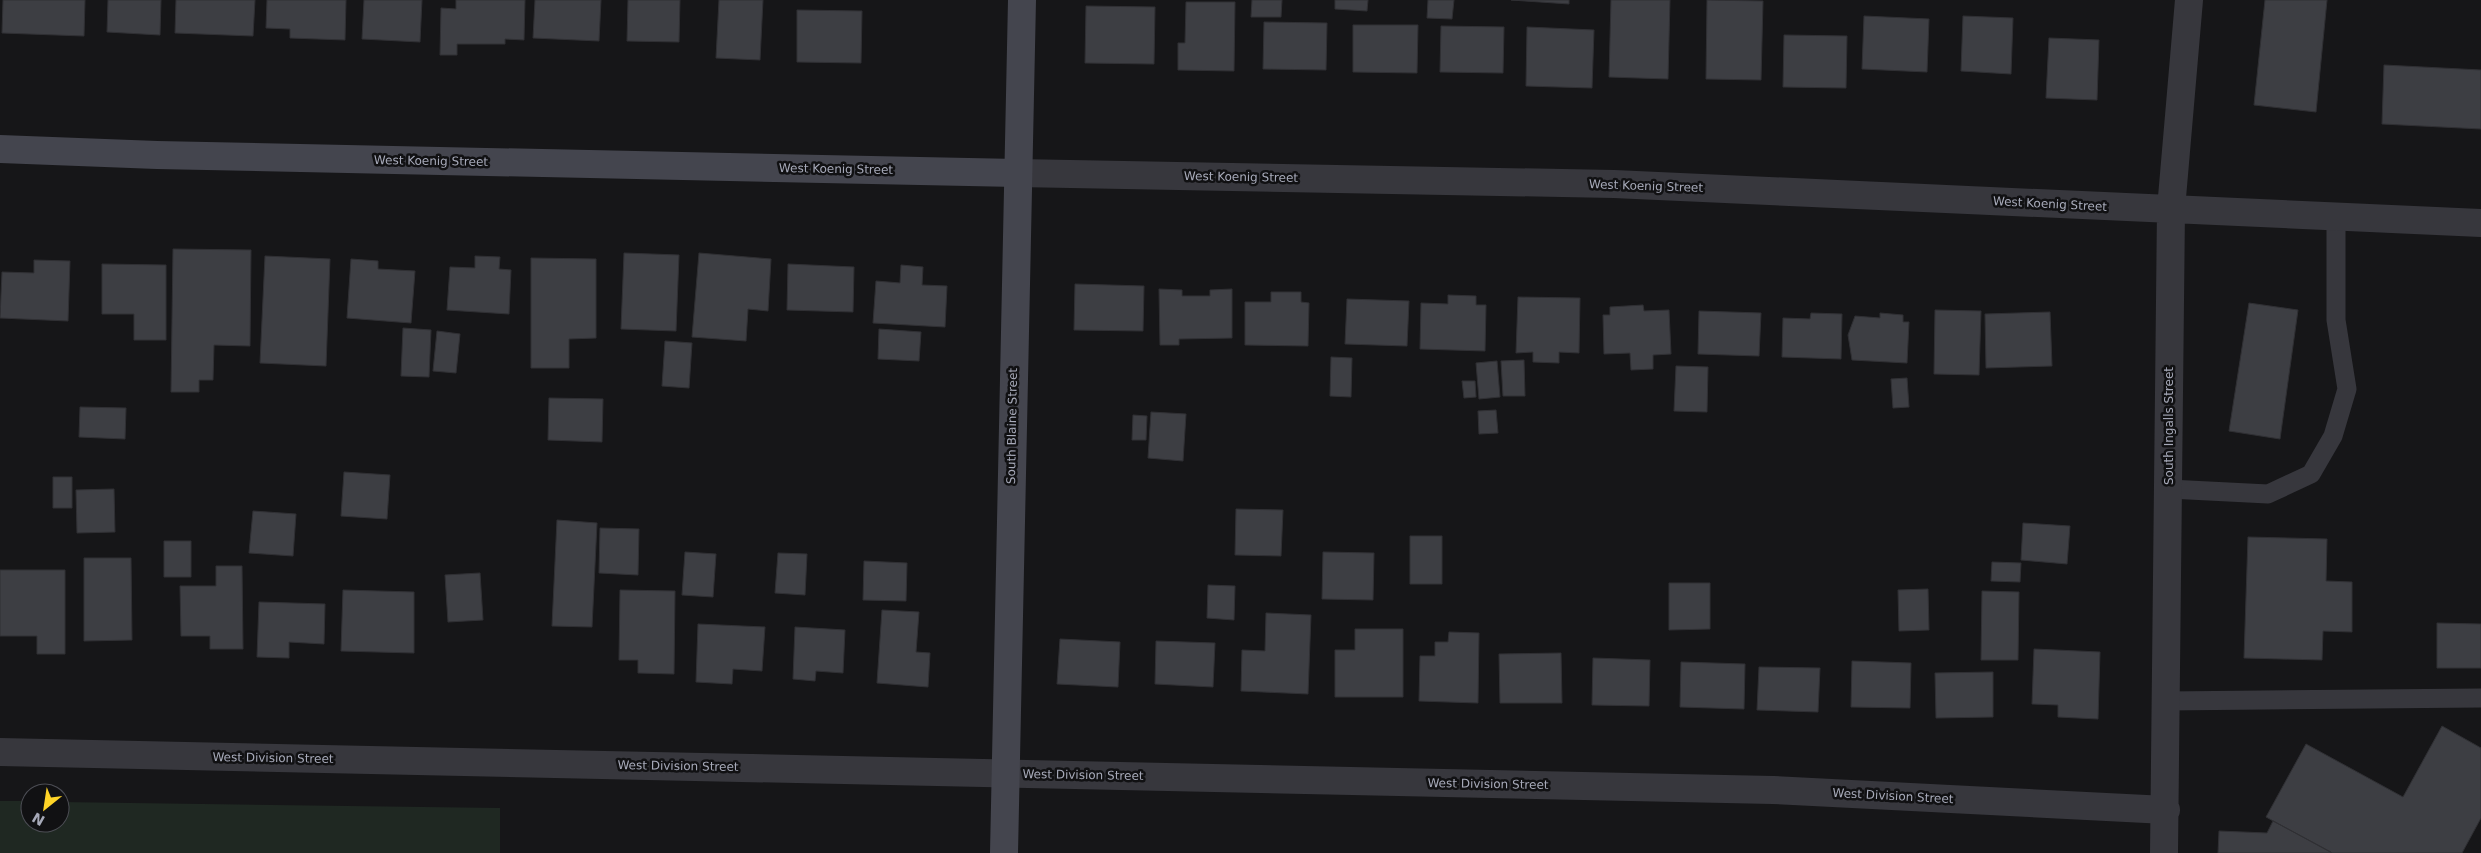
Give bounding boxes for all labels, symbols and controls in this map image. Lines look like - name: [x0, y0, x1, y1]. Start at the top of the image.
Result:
- street label: West Koenig Street: [374, 153, 488, 169]
- street label: West Koenig Street: [779, 161, 893, 177]
- street label: West Koenig Street: [1184, 169, 1298, 185]
- street label: West Koenig Street: [1589, 177, 1704, 195]
- street label: West Koenig Street: [1993, 194, 2108, 214]
- street label: South Blaine Street: [1004, 367, 1020, 484]
- street label: South Ingalls Street: [2162, 367, 2176, 485]
- street label: West Division Street: [212, 750, 334, 766]
- street label: West Division Street: [617, 758, 739, 774]
- street label: West Division Street: [1022, 767, 1144, 783]
- street label: West Division Street: [1427, 776, 1549, 792]
- north arrow: [20, 783, 70, 833]
- street label: West Division Street: [1832, 786, 1954, 806]
- text: N: [29, 809, 48, 829]

